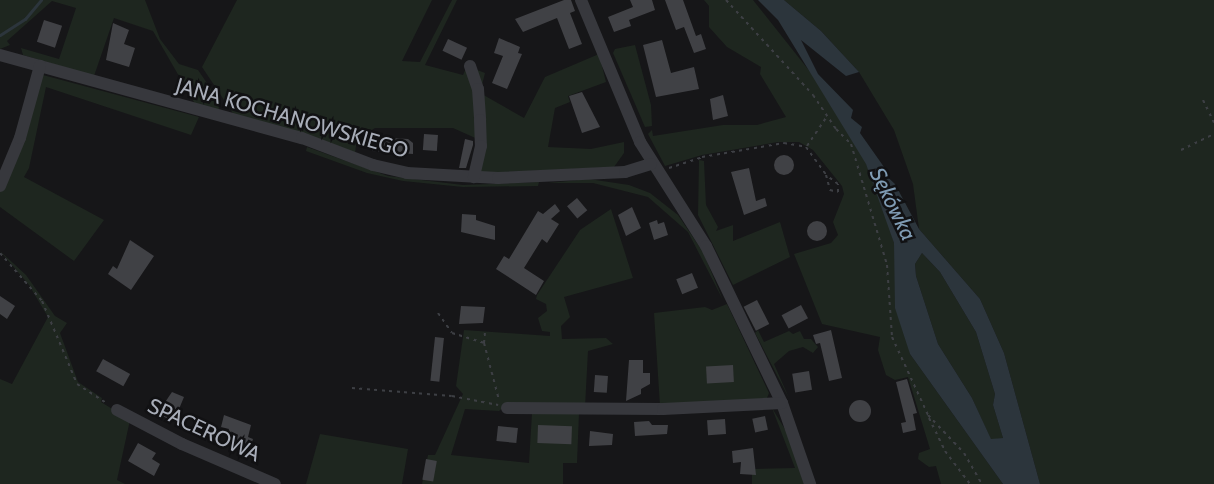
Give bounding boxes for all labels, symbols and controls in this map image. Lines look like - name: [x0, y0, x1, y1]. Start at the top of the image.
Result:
- street label: JANA KOCHANOWSKIEGO: [173, 73, 411, 163]
- water label: Sękówka: [864, 163, 922, 245]
- street label: SPACEROWA: [144, 393, 264, 467]

